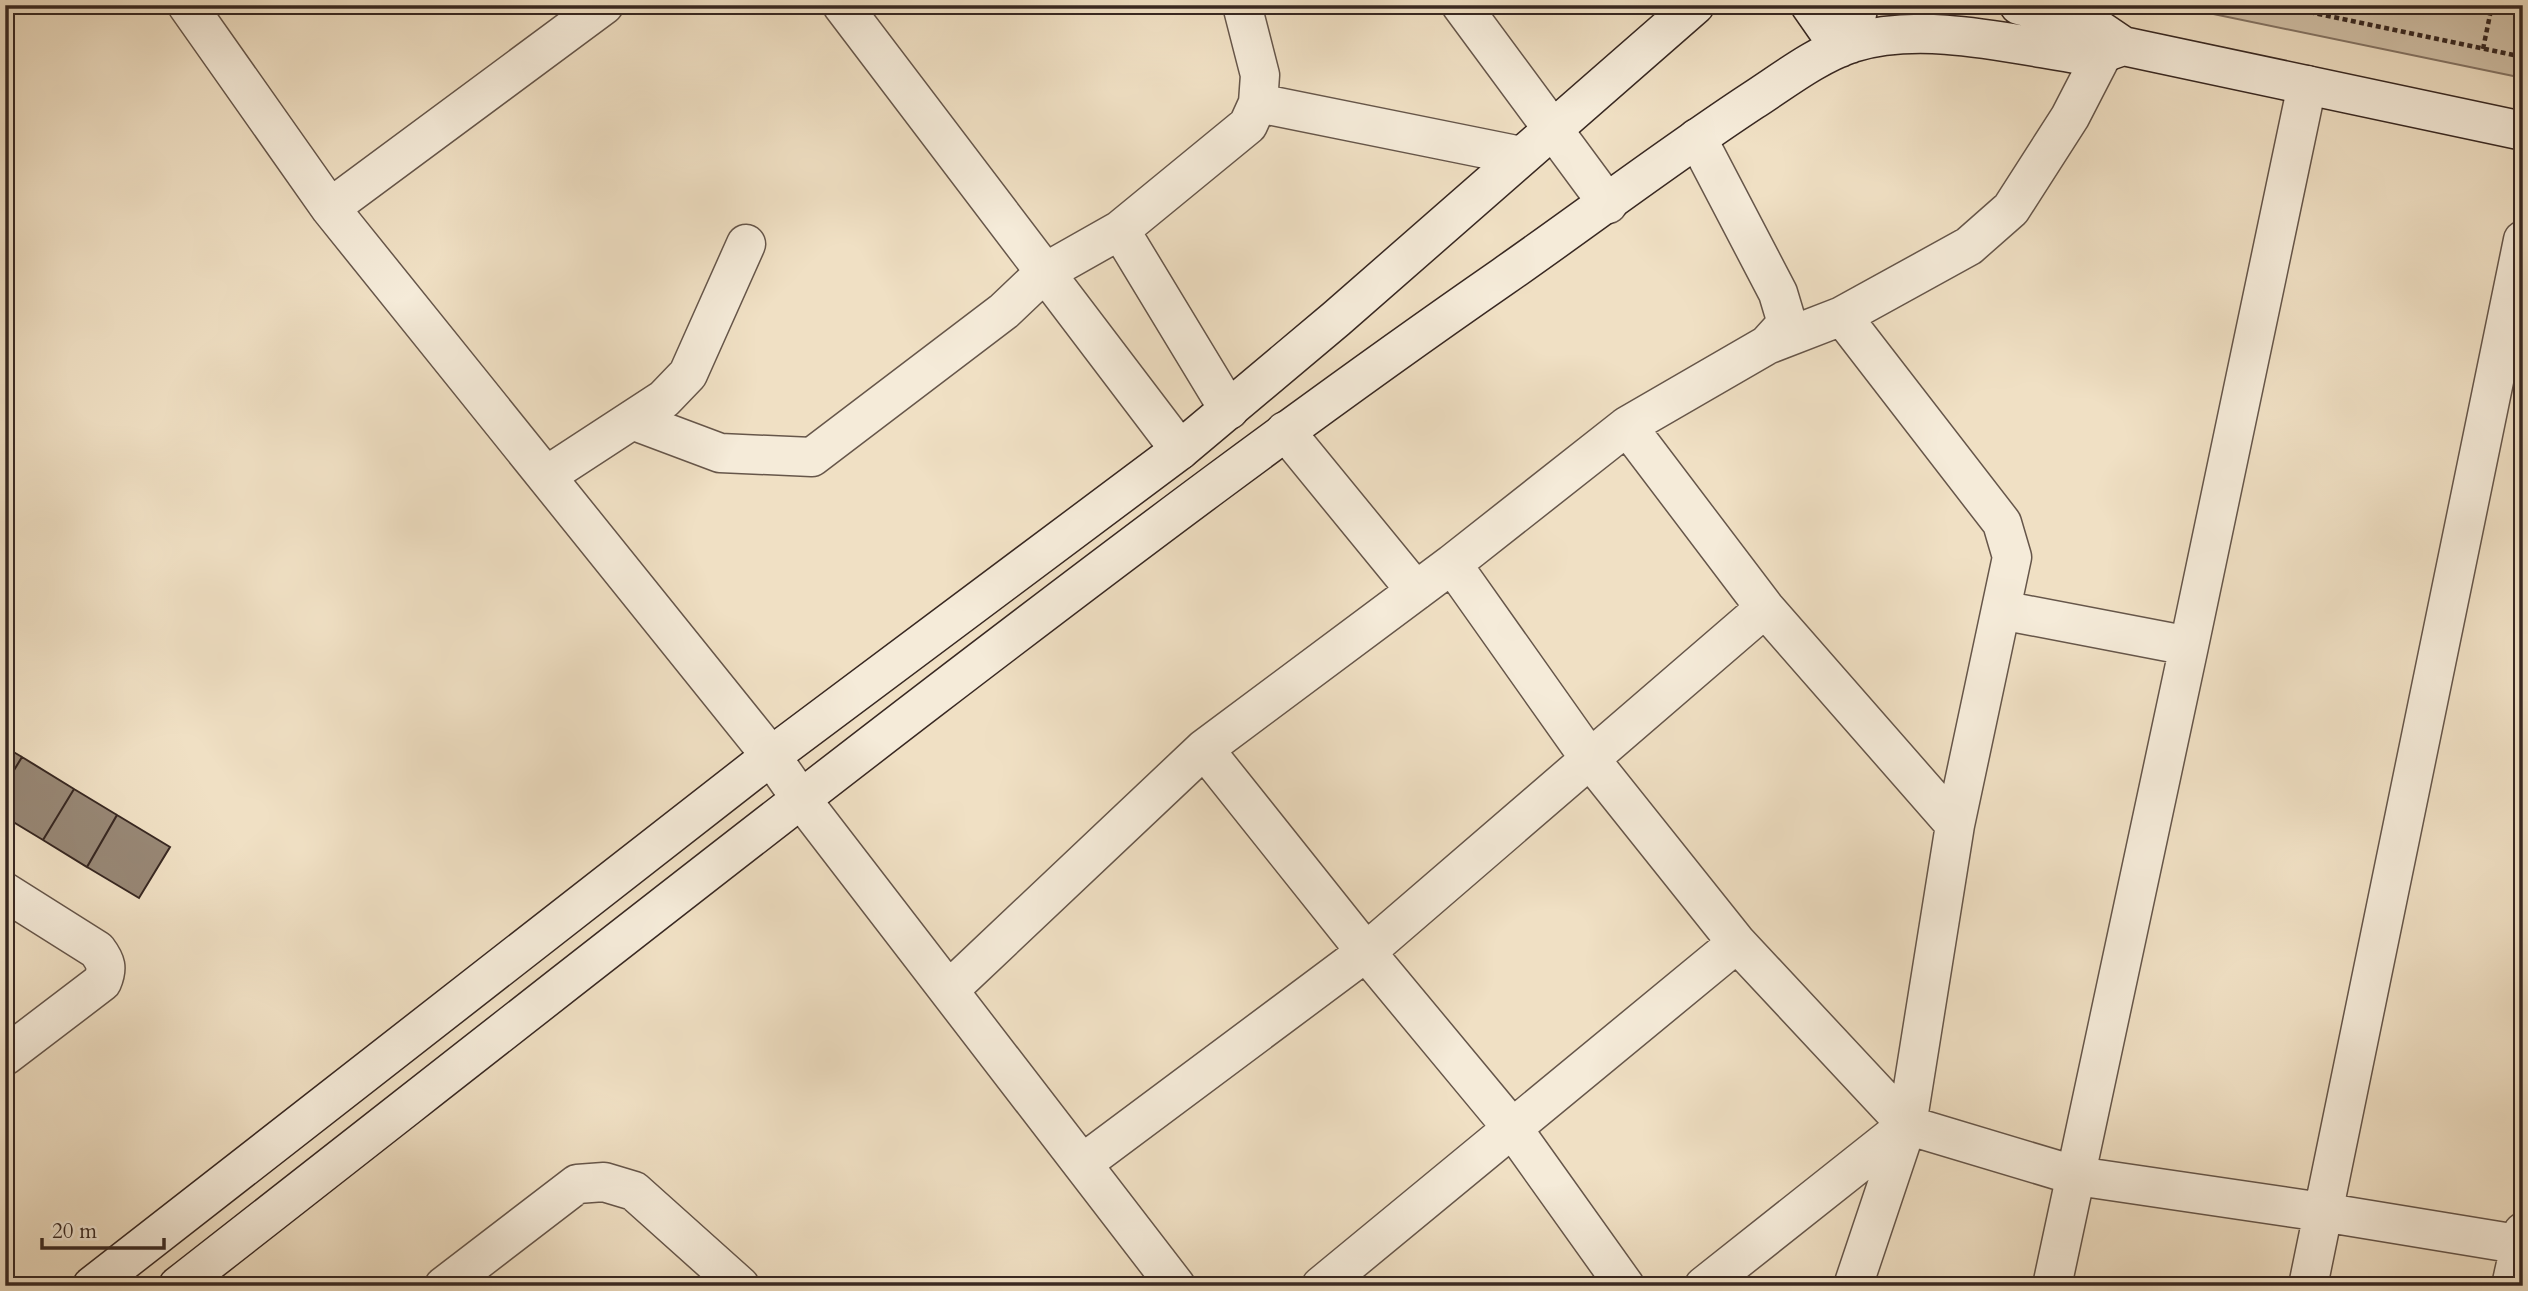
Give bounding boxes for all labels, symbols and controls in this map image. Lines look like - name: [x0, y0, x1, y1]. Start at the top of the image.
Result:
- scale bar: [42, 1207, 164, 1251]
- text: 20 m: [52, 1217, 97, 1246]

